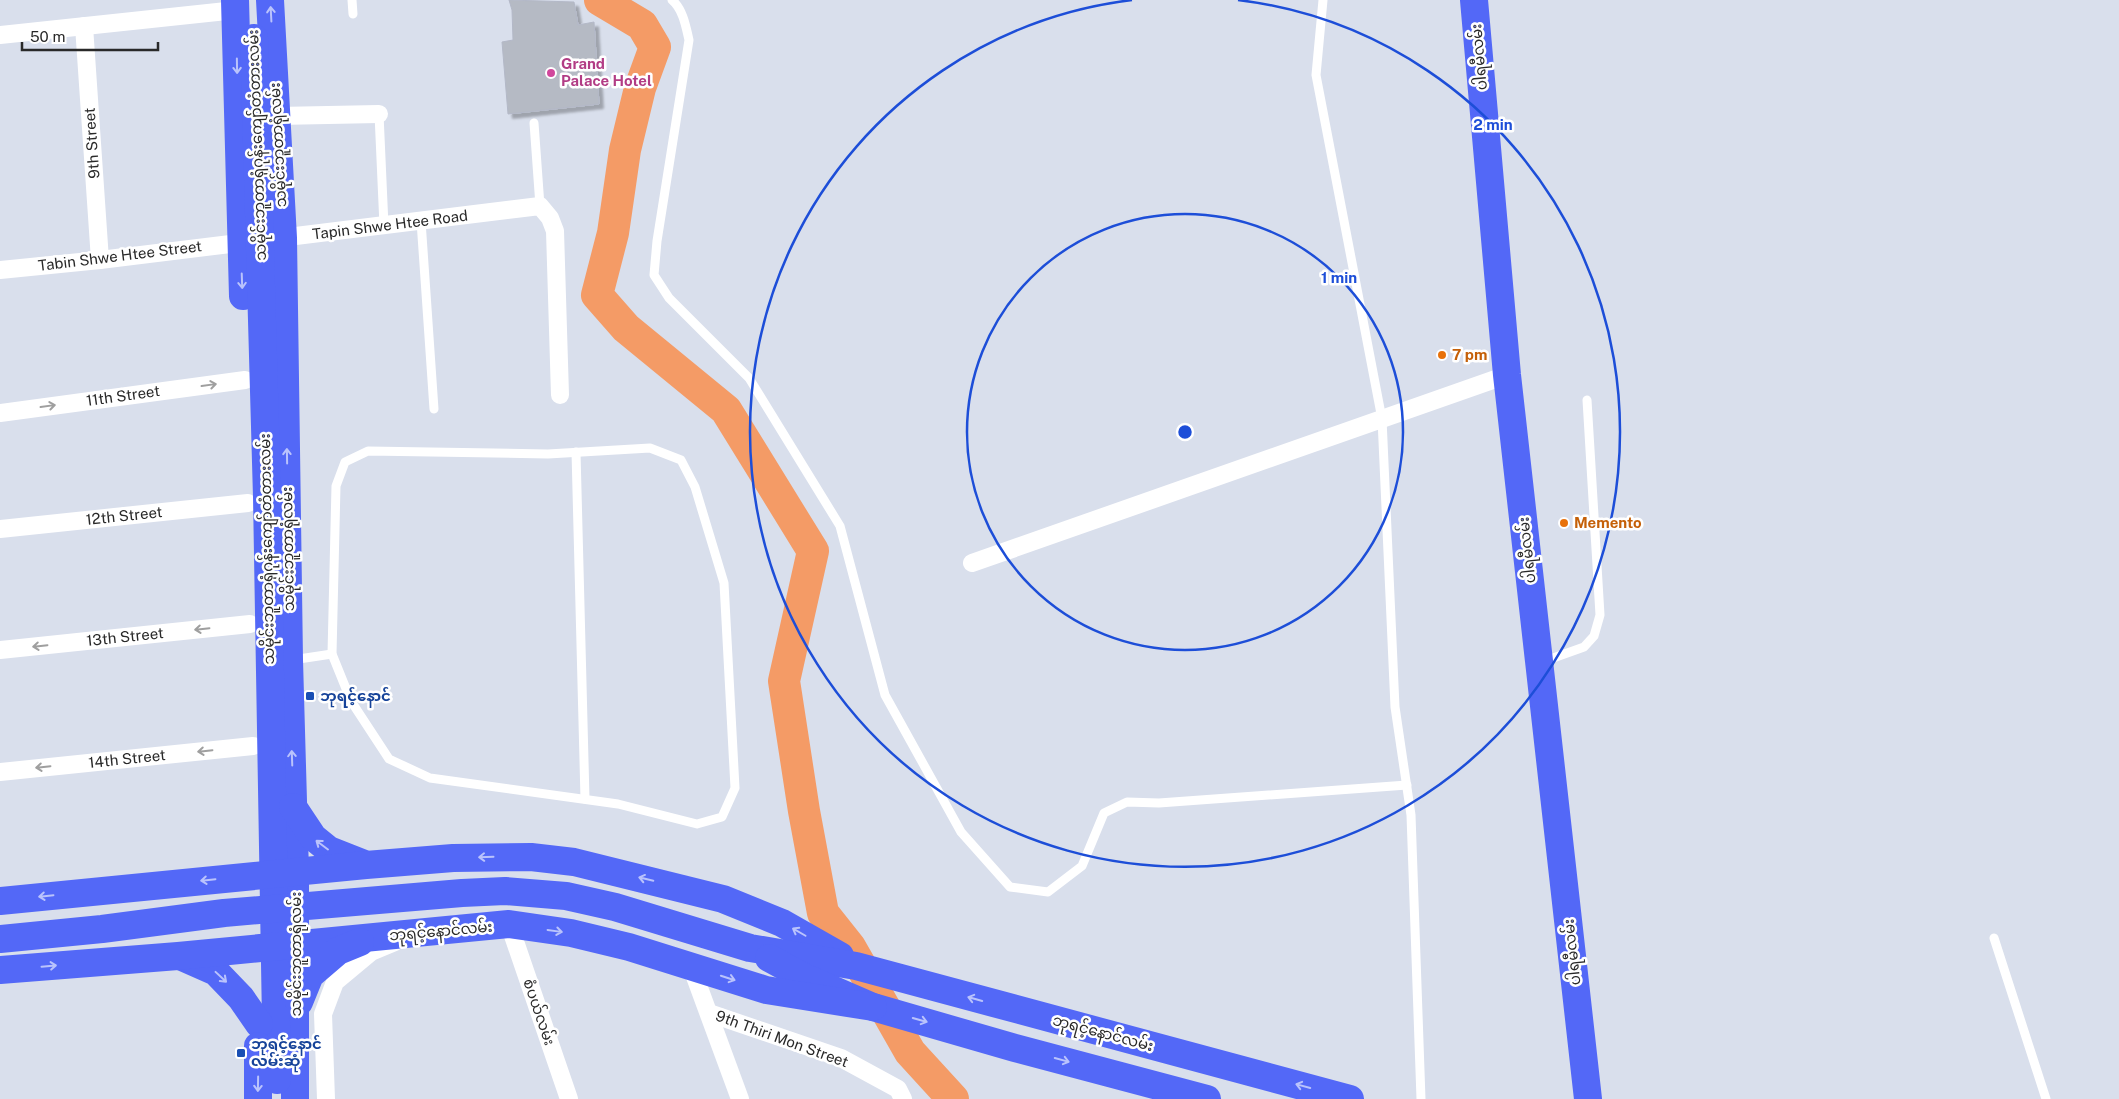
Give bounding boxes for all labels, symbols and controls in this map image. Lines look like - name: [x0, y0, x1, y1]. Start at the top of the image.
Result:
- one-way arrow: [267, 6, 276, 22]
- scale bar: [22, 20, 159, 52]
- street label: ပါရမီလမ်း: [1466, 23, 1494, 91]
- text: 50 m: [30, 28, 65, 45]
- street label: သမိုင်းဘူတာရုံဂုန်းကျော်တံတားလမ်း: [243, 29, 273, 261]
- place label: Grand Palace Hotel: [561, 55, 652, 89]
- one-way arrow: [232, 58, 241, 74]
- marker: Grand Palace Hotel: [545, 67, 557, 79]
- street label: သမိုင်းဘူတာရုံလမ်း: [265, 82, 293, 208]
- street label: 9th Street: [81, 107, 102, 179]
- text: 2 min: [1473, 116, 1513, 133]
- street label: Tapin Shwe Htee Road: [311, 207, 469, 242]
- street label: Tabin Shwe Htee Street: [37, 237, 203, 274]
- text: 1 min: [1321, 269, 1357, 286]
- one-way arrow: [238, 273, 247, 289]
- place label: 7 pm: [1452, 346, 1487, 363]
- marker: 7 pm: [1436, 349, 1448, 361]
- one-way arrow: [201, 380, 217, 390]
- street label: 11th Street: [85, 382, 161, 409]
- one-way arrow: [40, 401, 56, 411]
- centre of rings: [1176, 423, 1194, 441]
- street label: သမိုင်းဘူတာရုံဂုန်းကျော်တံတားလမ်း: [255, 433, 281, 665]
- one-way arrow: [282, 448, 292, 464]
- street label: သမိုင်းဘူတာရုံလမ်း: [277, 486, 301, 612]
- street label: 12th Street: [85, 503, 163, 528]
- place label: Memento: [1574, 514, 1642, 531]
- street label: ပါရမီလမ်း: [1514, 516, 1542, 584]
- marker: Memento: [1558, 517, 1570, 529]
- street label: 13th Street: [86, 624, 165, 649]
- one-way arrow: [194, 624, 210, 634]
- one-way arrow: [33, 641, 49, 651]
- place label: ဘုရင့်နောင်: [320, 686, 391, 708]
- marker: ဘုရင့်နောင်: [304, 690, 316, 702]
- street label: 14th Street: [88, 746, 167, 771]
- one-way arrow: [197, 746, 213, 756]
- one-way arrow: [287, 751, 297, 767]
- one-way arrow: [35, 762, 51, 772]
- one-way arrow: [316, 839, 329, 850]
- one-way arrow: [478, 852, 494, 862]
- one-way arrow: [639, 874, 655, 883]
- one-way arrow: [200, 875, 216, 885]
- one-way arrow: [39, 891, 55, 901]
- street label: သမိုင်းဘူတာရုံလမ်း: [286, 892, 308, 1016]
- street label: ဘုရင့်နောင်လမ်း: [389, 917, 494, 947]
- street label: ပါရမီလမ်း: [1559, 918, 1587, 986]
- one-way arrow: [546, 926, 562, 936]
- one-way arrow: [792, 927, 807, 937]
- one-way arrow: [40, 962, 56, 971]
- one-way arrow: [215, 971, 227, 983]
- one-way arrow: [720, 974, 735, 983]
- street label: စံပယ်လမ်း: [520, 976, 560, 1047]
- one-way arrow: [968, 993, 984, 1003]
- street label: 9th Thiri Mon Street: [714, 1007, 851, 1070]
- street label: ဘုရင့်နောင်လမ်း: [1050, 1010, 1156, 1058]
- one-way arrow: [911, 1016, 927, 1026]
- place label: ဘုရင့်နောင် လမ်းဆုံ: [251, 1034, 322, 1073]
- marker: ဘုရင့်နောင် လမ်းဆုံ: [235, 1047, 247, 1059]
- one-way arrow: [1054, 1056, 1070, 1066]
- one-way arrow: [253, 1076, 263, 1092]
- one-way arrow: [1295, 1081, 1311, 1090]

